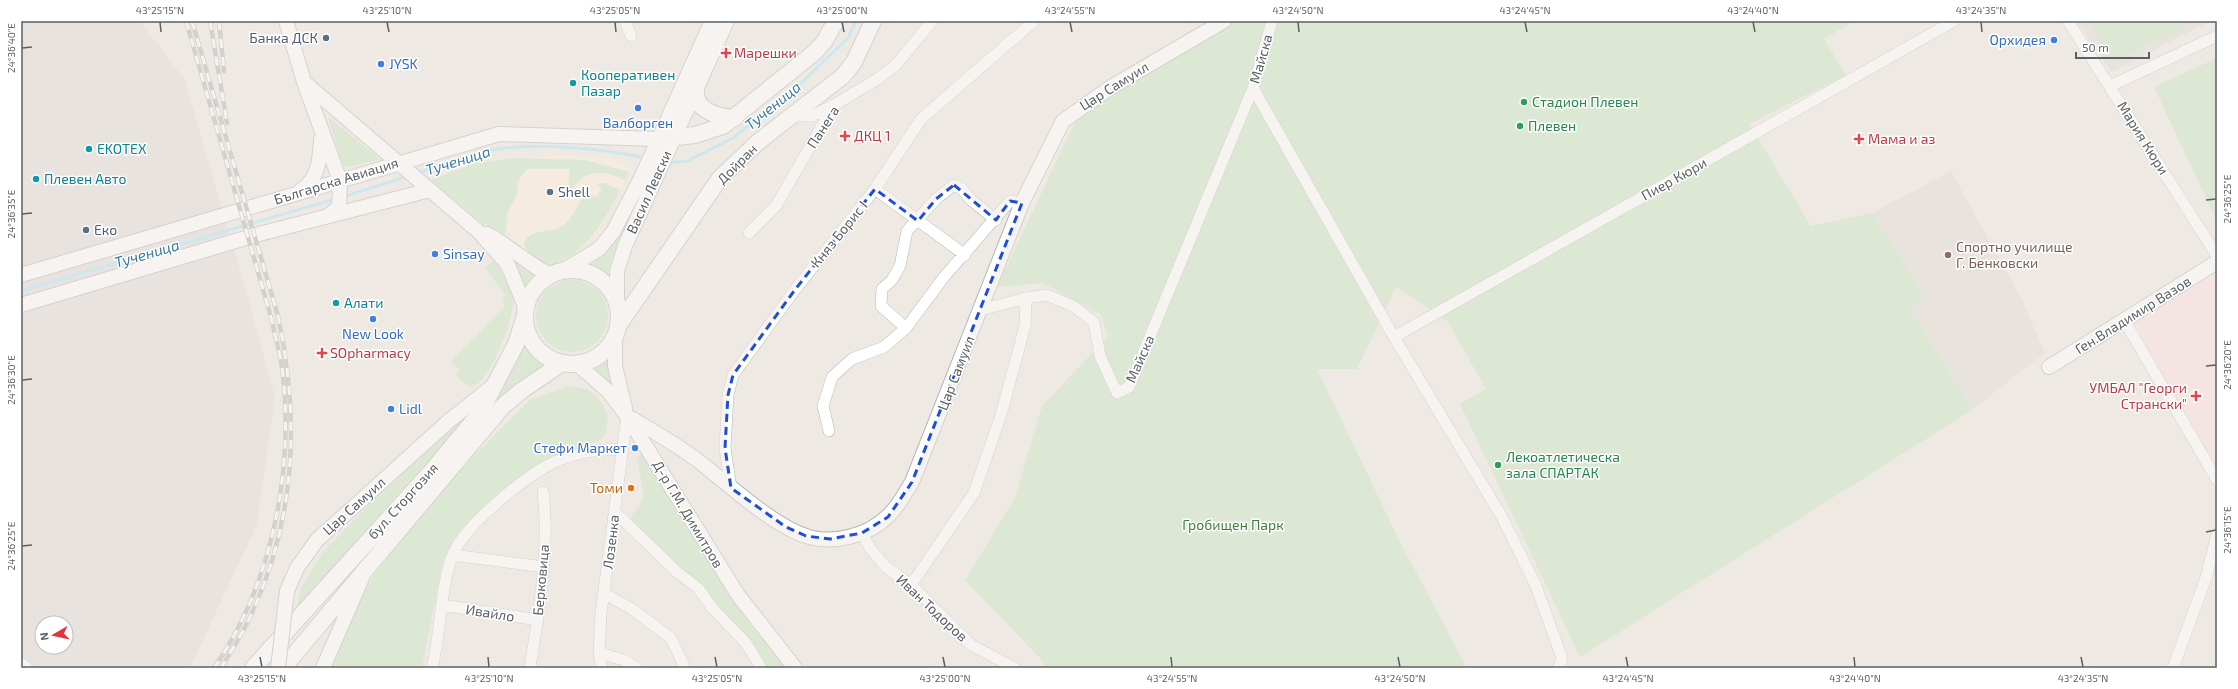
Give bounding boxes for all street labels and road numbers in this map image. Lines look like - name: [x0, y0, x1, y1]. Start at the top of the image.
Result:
- street label: Майска: [1245, 32, 1276, 85]
- street label: Цар Самуил: [1076, 58, 1151, 114]
- street label: Мария Кюри: [2114, 98, 2173, 177]
- street label: Панега: [803, 102, 843, 151]
- street label: Дойран: [713, 140, 760, 187]
- street label: Васил Левски: [623, 147, 675, 236]
- street label: Българска Авиация: [272, 153, 400, 208]
- street label: Пиер Кюри: [1638, 154, 1710, 204]
- street label: Княз Борис I: [807, 197, 871, 270]
- street label: Ген.Владимир Вазов: [2072, 272, 2194, 357]
- street label: Майска: [1122, 332, 1158, 385]
- street label: Цар Самуил: [934, 333, 978, 412]
- street label: Д-р Г.М. Димитров: [650, 457, 727, 571]
- street label: бул. Сторгозия: [364, 459, 441, 542]
- street label: Цар Самуил: [319, 473, 388, 538]
- street label: Лозенка: [599, 514, 622, 570]
- street label: Берковица: [529, 544, 552, 616]
- street label: Иван Тодоров: [893, 570, 971, 645]
- street label: Ивайло: [464, 600, 516, 625]

